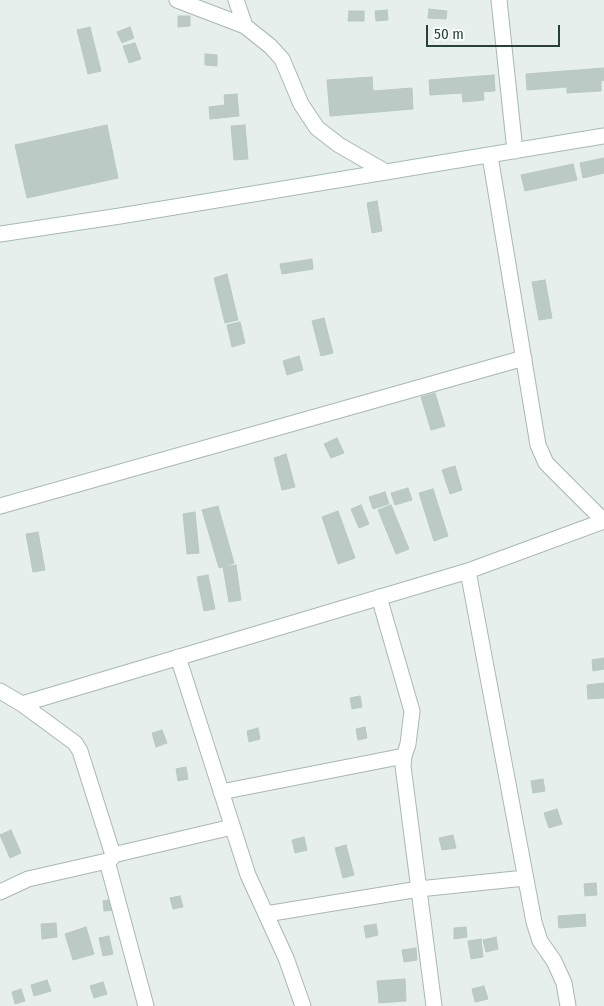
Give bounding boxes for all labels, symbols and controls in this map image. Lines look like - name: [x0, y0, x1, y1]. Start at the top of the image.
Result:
- scale bar: [429, 15, 563, 47]
- text: 50 m: [434, 25, 464, 43]

